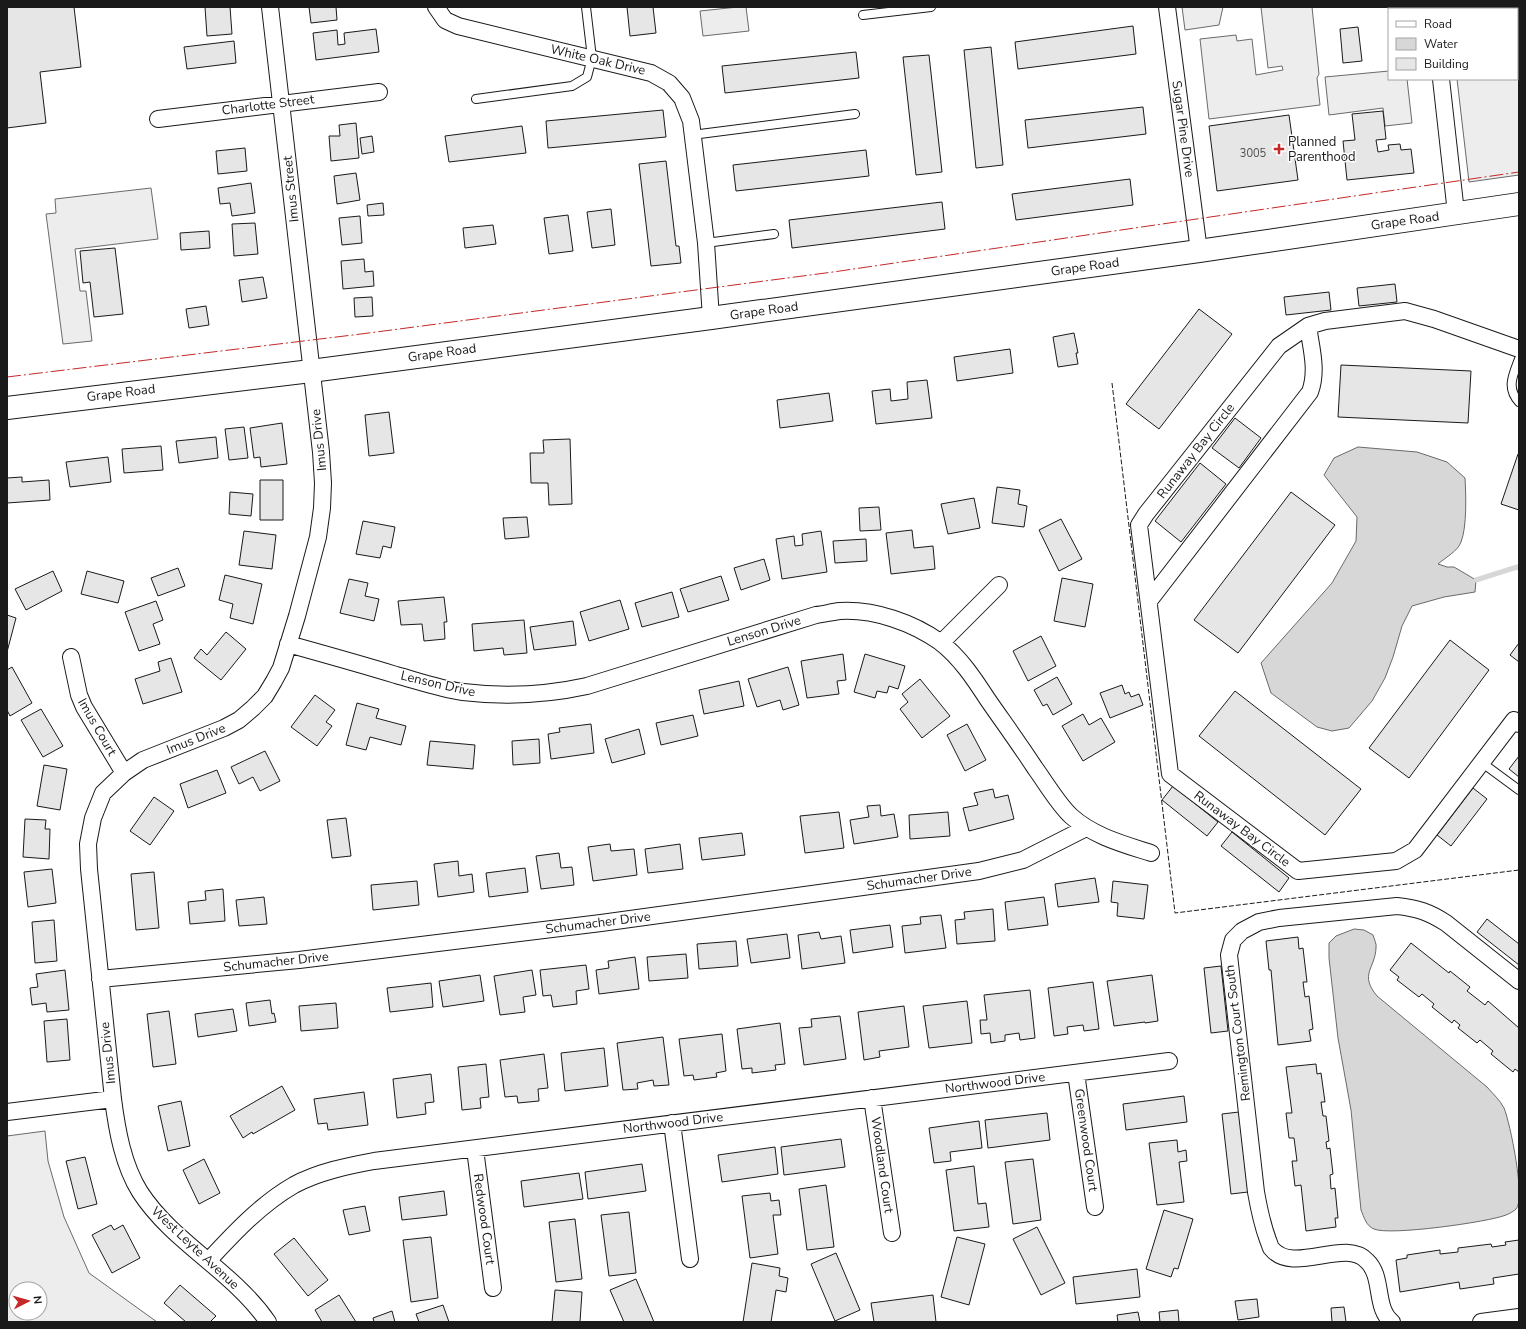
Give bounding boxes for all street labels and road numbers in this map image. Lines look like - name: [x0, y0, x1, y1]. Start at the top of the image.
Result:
- street label: White Oak Drive: [549, 40, 647, 80]
- street label: Sugar Pine Drive: [1167, 79, 1199, 179]
- street label: Charlotte Street: [221, 90, 316, 120]
- street label: Imus Street: [279, 154, 303, 223]
- street label: Grape Road: [1370, 207, 1440, 235]
- street label: Grape Road: [1050, 253, 1120, 281]
- street label: Grape Road: [729, 297, 799, 325]
- street label: Grape Road: [407, 339, 477, 367]
- street label: Grape Road: [86, 380, 156, 406]
- street label: Runaway Bay Circle: [1153, 399, 1239, 502]
- street label: Imus Drive: [307, 408, 331, 472]
- street label: Lenson Drive: [725, 611, 803, 651]
- street label: Lenson Drive: [399, 667, 477, 701]
- street label: Imus Court: [73, 695, 121, 759]
- street label: Imus Drive: [164, 719, 228, 759]
- street label: Runaway Bay Circle: [1190, 787, 1294, 871]
- street label: Schumacher Drive: [865, 863, 973, 895]
- street label: Schumacher Drive: [544, 908, 652, 938]
- street label: Schumacher Drive: [222, 948, 330, 976]
- street label: Remington Court South: [1221, 964, 1255, 1102]
- street label: Imus Drive: [96, 1021, 120, 1085]
- street label: Northwood Drive: [944, 1068, 1046, 1098]
- street label: Greenwood Court: [1070, 1087, 1102, 1193]
- street label: Northwood Drive: [622, 1108, 724, 1138]
- street label: Woodland Court: [866, 1116, 898, 1215]
- street label: Redwood Court: [469, 1172, 499, 1266]
- street label: West Leyte Avenue: [147, 1202, 243, 1294]

